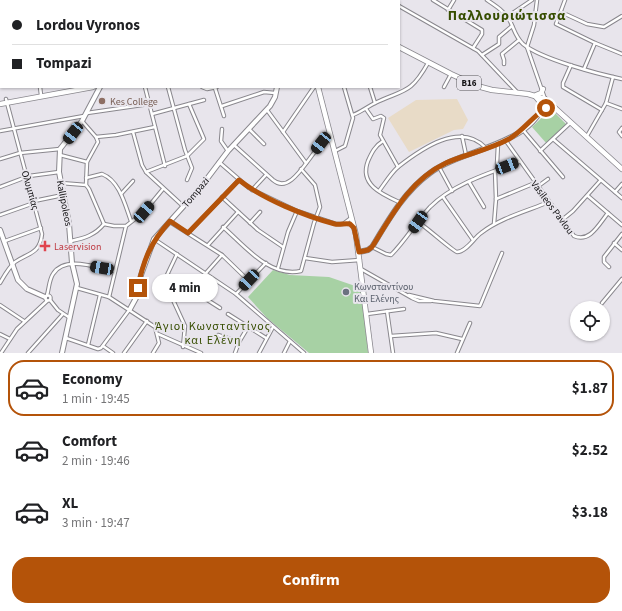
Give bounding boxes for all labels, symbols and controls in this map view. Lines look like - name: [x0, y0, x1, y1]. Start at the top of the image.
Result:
- district label: Παλλουριώτισσα: [448, 6, 566, 26]
- text: Lordou Vyronos: [36, 15, 140, 36]
- text: Tompazi: [36, 53, 92, 74]
- road number: B16: [457, 76, 481, 90]
- place label: Kes College: [110, 95, 158, 109]
- marker: Kes College: [97, 96, 107, 106]
- route start: [537, 99, 555, 117]
- car: [61, 120, 85, 146]
- car: [309, 130, 333, 156]
- car: [494, 156, 520, 176]
- street label: Ολυμπίας: [18, 169, 42, 212]
- street label: Tompazi: [179, 175, 213, 211]
- street label: Vasileos Pavlou: [527, 178, 577, 237]
- street label: Kallipoleos: [53, 179, 75, 227]
- car: [132, 199, 156, 225]
- car: [406, 209, 430, 235]
- marker: Laservision: [39, 240, 51, 252]
- place label: Laservision: [54, 240, 101, 254]
- car: [89, 260, 115, 276]
- car: [236, 267, 262, 293]
- callout: 4 min: [152, 274, 218, 302]
- route end: [129, 279, 147, 297]
- text: 4 min: [169, 279, 201, 297]
- place label: Κωνσταντίνου Και Ελένης: [354, 280, 413, 306]
- marker: Κωνσταντίνου Και Ελένης: [341, 287, 351, 297]
- map controls: [570, 301, 610, 341]
- button: locate: [570, 301, 610, 341]
- district label: Άγιοι Κωνσταντίνος και Ελένη: [155, 318, 271, 349]
- text: Economy: [62, 369, 123, 390]
- icon: car: [14, 370, 50, 406]
- text: $1.87: [572, 378, 608, 399]
- text: 1 min · 19:45: [62, 390, 130, 408]
- text: Comfort: [62, 431, 117, 452]
- icon: car: [14, 432, 50, 468]
- text: $2.52: [572, 440, 608, 461]
- text: 2 min · 19:46: [62, 452, 130, 470]
- text: XL: [62, 493, 78, 514]
- icon: car: [14, 494, 50, 530]
- text: $3.18: [572, 502, 608, 523]
- text: 3 min · 19:47: [62, 514, 130, 532]
- button: Confirm: [12, 557, 610, 603]

